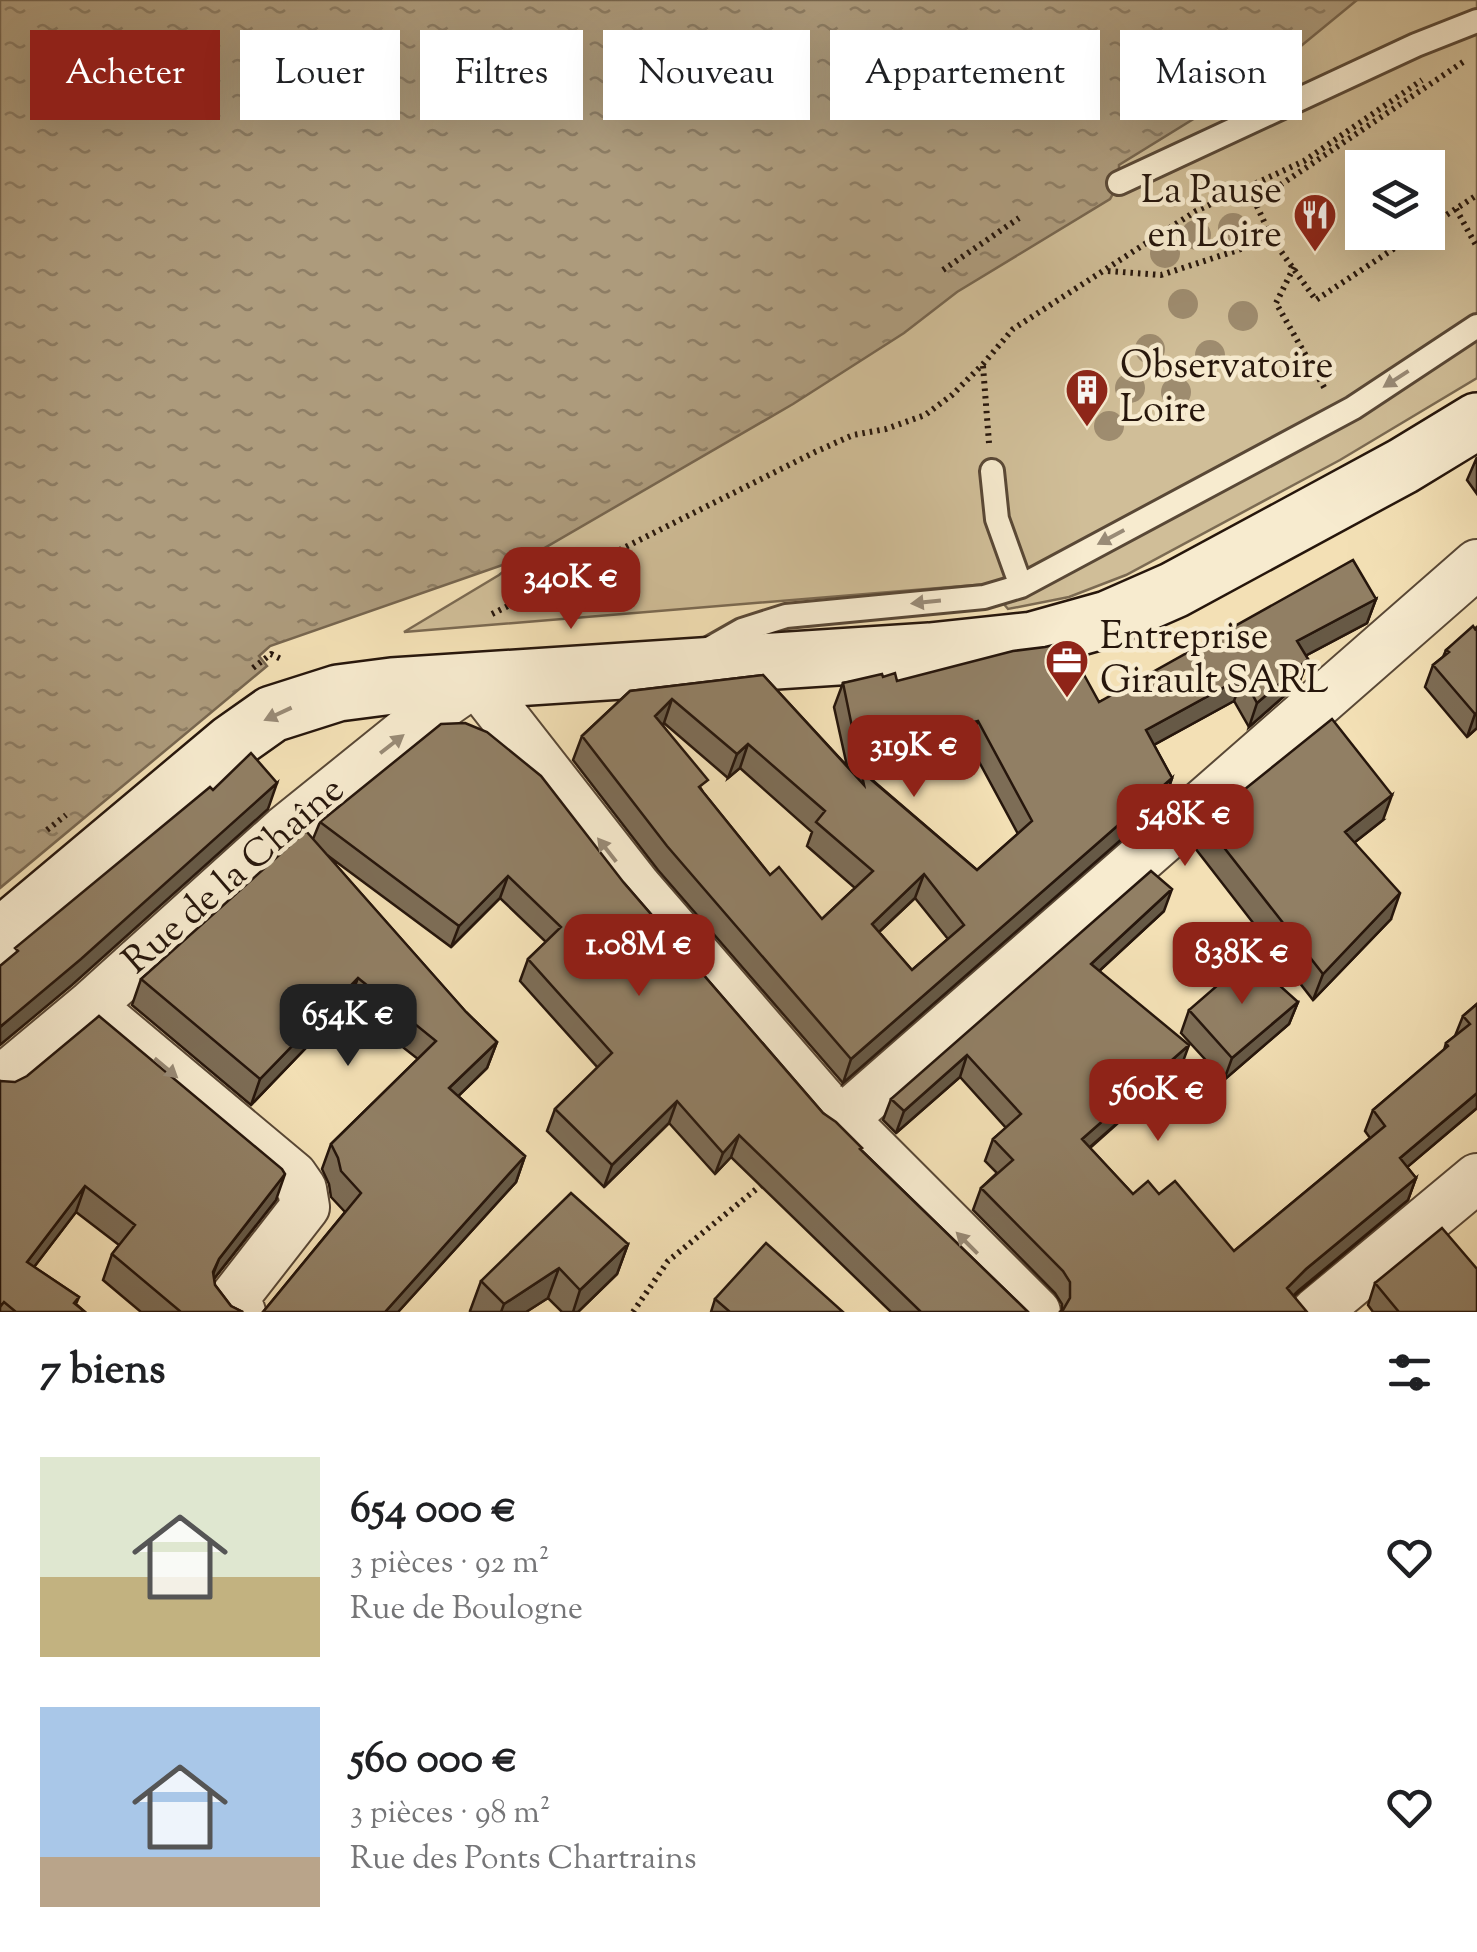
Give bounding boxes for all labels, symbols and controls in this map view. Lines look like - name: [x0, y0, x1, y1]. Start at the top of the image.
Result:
- chip: Acheter: [30, 30, 220, 120]
- chip: Louer: [240, 30, 400, 120]
- chip: Filtres: [420, 30, 583, 120]
- chip: Nouveau: [603, 30, 810, 120]
- chip: Appartement: [830, 30, 1100, 120]
- chip: Maison: [1120, 30, 1302, 120]
- map controls: [1345, 150, 1445, 250]
- button: layers: [1345, 150, 1445, 250]
- place label: La Pause en Loire: [1141, 166, 1282, 264]
- restaurant icon: La Pause en Loire: [1292, 192, 1338, 253]
- place label: Observatoire Loire: [1120, 341, 1333, 439]
- building icon: Observatoire Loire: [1064, 367, 1110, 428]
- one-way arrow: [1382, 370, 1409, 388]
- one-way arrow: [1097, 528, 1126, 545]
- pin: 340K €: [490, 547, 652, 632]
- text: 340K €: [523, 556, 619, 602]
- one-way arrow: [909, 595, 941, 611]
- place label: Entreprise Girault SARL: [1100, 612, 1329, 710]
- office icon: Entreprise Girault SARL: [1044, 638, 1090, 699]
- one-way arrow: [263, 706, 292, 722]
- pin: 319K €: [833, 715, 995, 800]
- text: 319K €: [870, 724, 958, 770]
- one-way arrow: [379, 734, 405, 754]
- street label: Rue de la Chaîne: [112, 765, 358, 989]
- pin: 548K €: [1104, 784, 1266, 869]
- text: 548K €: [1139, 793, 1231, 839]
- one-way arrow: [598, 837, 618, 863]
- pin: 1.08M €: [547, 914, 731, 999]
- pin: 838K €: [1161, 922, 1323, 1007]
- text: 1.08M €: [586, 923, 692, 969]
- text: 838K €: [1195, 931, 1289, 977]
- pin: 654K €: [267, 984, 429, 1069]
- text: 654K €: [302, 993, 394, 1039]
- one-way arrow: [153, 1057, 178, 1079]
- pin: 560K €: [1077, 1059, 1239, 1144]
- text: 560K €: [1111, 1068, 1205, 1114]
- one-way arrow: [956, 1232, 980, 1255]
- text: 7 biens: [40, 1342, 166, 1402]
- icon: filters: [1382, 1345, 1437, 1400]
- text: 654 000 €: [350, 1481, 517, 1541]
- icon: home: [120, 1497, 240, 1617]
- icon: heart: [1382, 1530, 1437, 1585]
- text: 3 pièces · 92 m²: [350, 1541, 550, 1587]
- text: Rue de Boulogne: [350, 1587, 583, 1633]
- text: 560 000 €: [350, 1731, 518, 1791]
- icon: home: [120, 1747, 240, 1867]
- icon: heart: [1382, 1780, 1437, 1835]
- text: 3 pièces · 98 m²: [350, 1791, 551, 1837]
- text: Rue des Ponts Chartrains: [350, 1837, 697, 1883]

